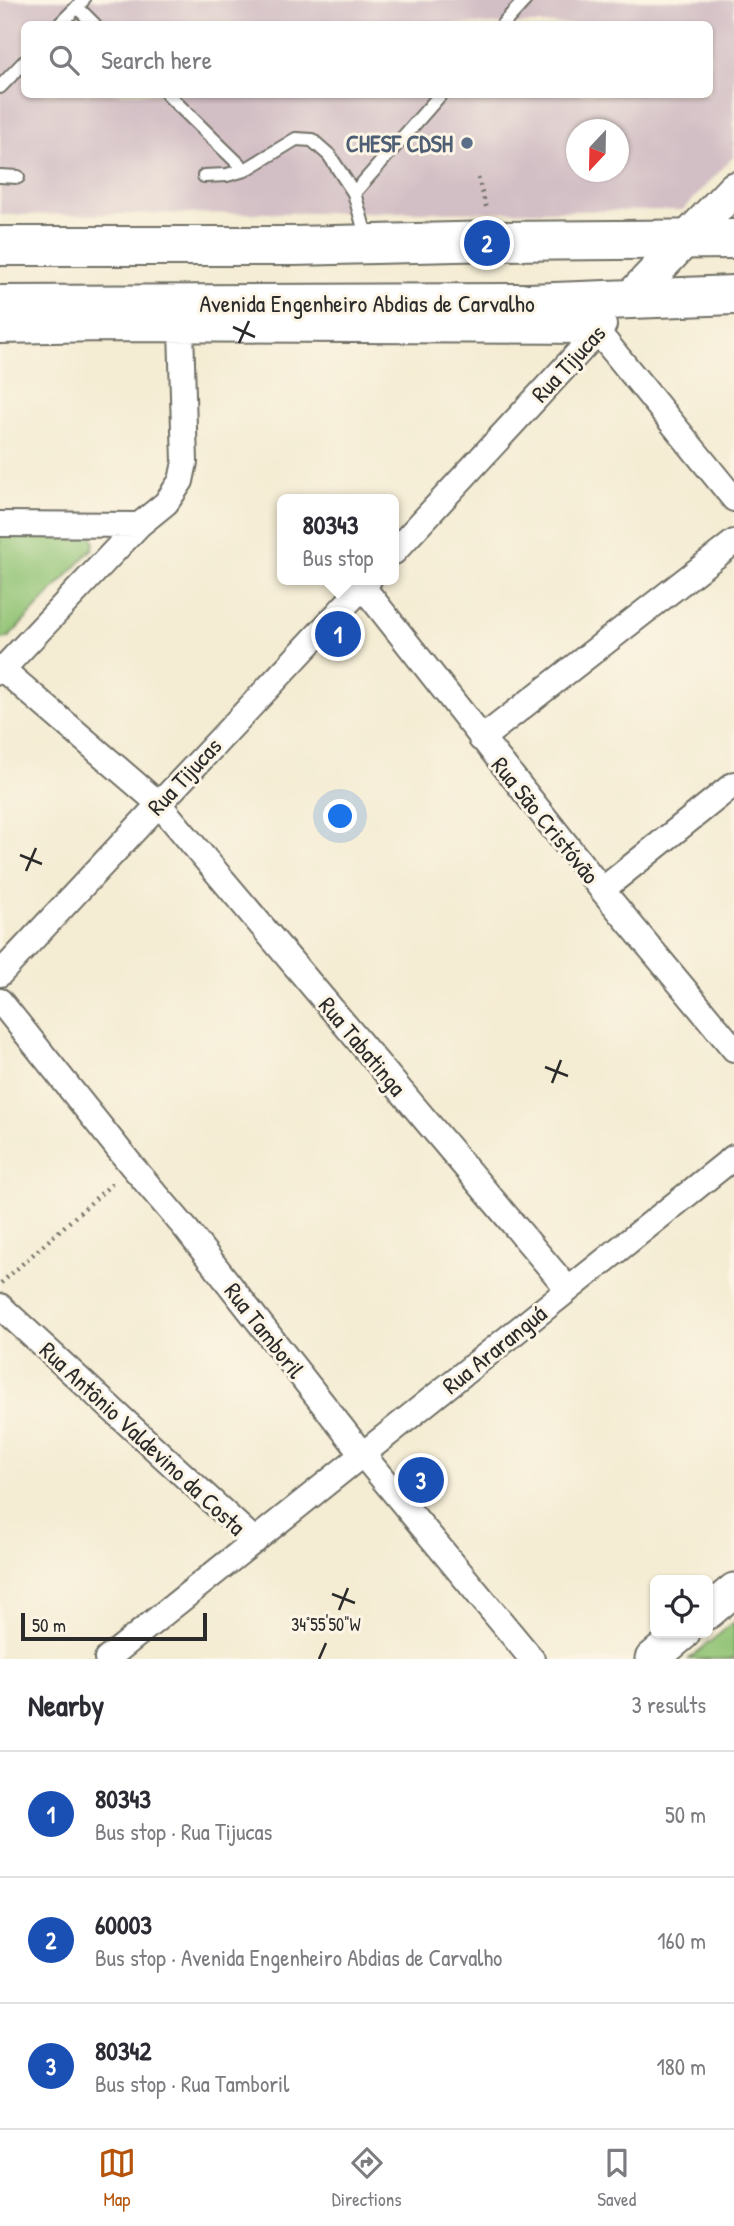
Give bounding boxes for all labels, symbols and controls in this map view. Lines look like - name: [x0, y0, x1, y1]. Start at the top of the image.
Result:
- search box: [21, 21, 713, 98]
- icon: search: [45, 41, 83, 79]
- text: Search here: [101, 42, 212, 77]
- north arrow: [566, 119, 629, 182]
- place label: CHESF CDSH: [346, 127, 453, 159]
- marker: CHESF CDSH: [459, 135, 475, 151]
- pin: 2: [464, 217, 510, 269]
- street label: Avenida Engenheiro Abdias de Carvalho: [199, 287, 535, 319]
- street label: Rua Tijucas: [524, 317, 612, 409]
- popup: [277, 494, 399, 585]
- text: 80343: [303, 507, 359, 542]
- text: Bus stop: [303, 542, 373, 573]
- pin: 1: [315, 608, 361, 660]
- street label: Rua Tijucas: [140, 730, 228, 822]
- street label: Rua São Cristóvão: [485, 750, 607, 890]
- your location: [323, 799, 357, 833]
- street label: Rua Tabatinga: [312, 990, 414, 1102]
- street label: Rua Tamboril: [218, 1276, 313, 1385]
- street label: Rua Araranguá: [435, 1297, 553, 1401]
- street label: Rua Antônio Valdevino da Costa: [33, 1334, 253, 1542]
- pin: 3: [398, 1454, 444, 1506]
- map controls: [650, 1575, 713, 1638]
- button: locate: [650, 1575, 713, 1638]
- scale bar: [21, 1610, 206, 1642]
- text: 50 m: [32, 1612, 66, 1638]
- text: 34°55'50"W: [291, 1612, 361, 1637]
- text: Nearby: [28, 1685, 104, 1725]
- text: 3 results: [631, 1689, 706, 1720]
- text: 80343: [95, 1781, 151, 1816]
- text: 1: [47, 1799, 55, 1830]
- text: 50 m: [665, 1799, 706, 1830]
- text: Bus stop · Rua Tijucas: [95, 1816, 272, 1847]
- text: 60003: [95, 1907, 152, 1942]
- text: 2: [46, 1925, 56, 1956]
- text: 160 m: [657, 1925, 706, 1956]
- text: Bus stop · Avenida Engenheiro Abdias de Carvalho: [95, 1942, 502, 1973]
- text: 80342: [95, 2033, 151, 2068]
- text: 3: [46, 2051, 56, 2082]
- text: 180 m: [656, 2051, 706, 2082]
- text: Bus stop · Rua Tamboril: [95, 2068, 289, 2099]
- tab: Map: [98, 2144, 136, 2212]
- tab: Directions: [332, 2144, 402, 2212]
- tab: Saved: [597, 2144, 636, 2212]

